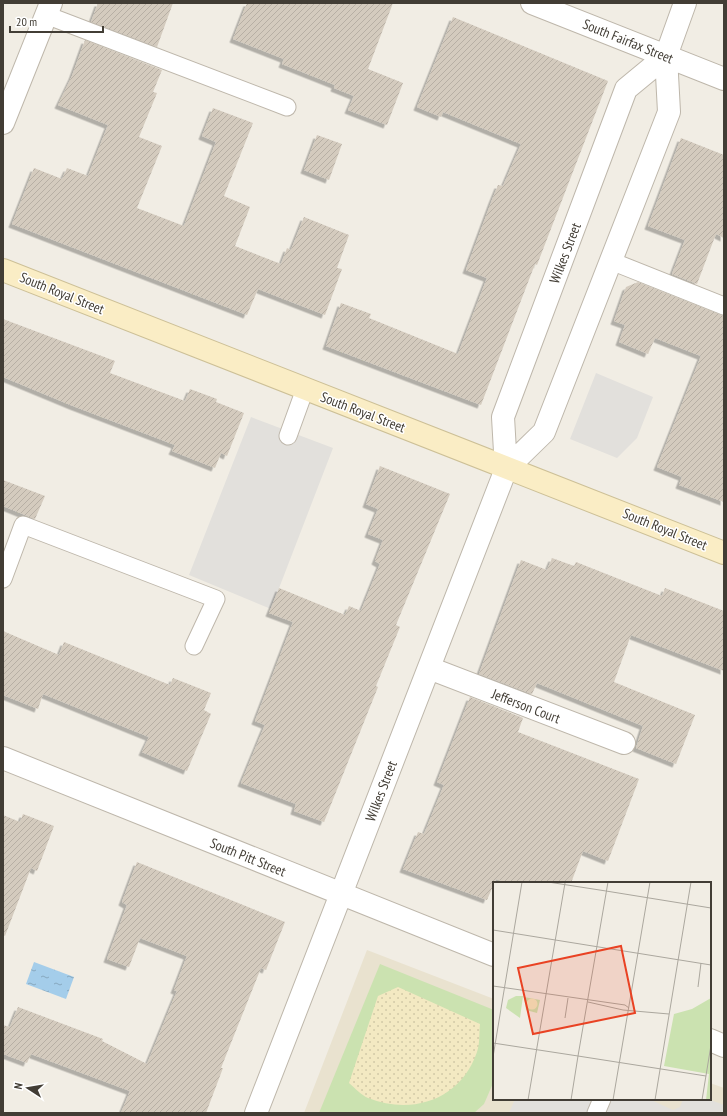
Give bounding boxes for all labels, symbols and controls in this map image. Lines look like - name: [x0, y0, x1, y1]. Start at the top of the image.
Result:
- scale bar: [10, 8, 103, 34]
- text: 20 m: [16, 14, 37, 29]
- street label: South Fairfax Street: [580, 15, 676, 67]
- street label: Wilkes Street: [545, 220, 585, 286]
- street label: South Royal Street: [17, 268, 107, 318]
- street label: South Royal Street: [318, 388, 408, 436]
- street label: South Royal Street: [620, 504, 710, 554]
- street label: Jefferson Court: [488, 684, 563, 727]
- street label: Wilkes Street: [361, 758, 401, 824]
- street label: South Pitt Street: [207, 834, 289, 880]
- inset map: [493, 882, 711, 1100]
- north arrow: [8, 1068, 48, 1108]
- text: N: [11, 1082, 26, 1090]

